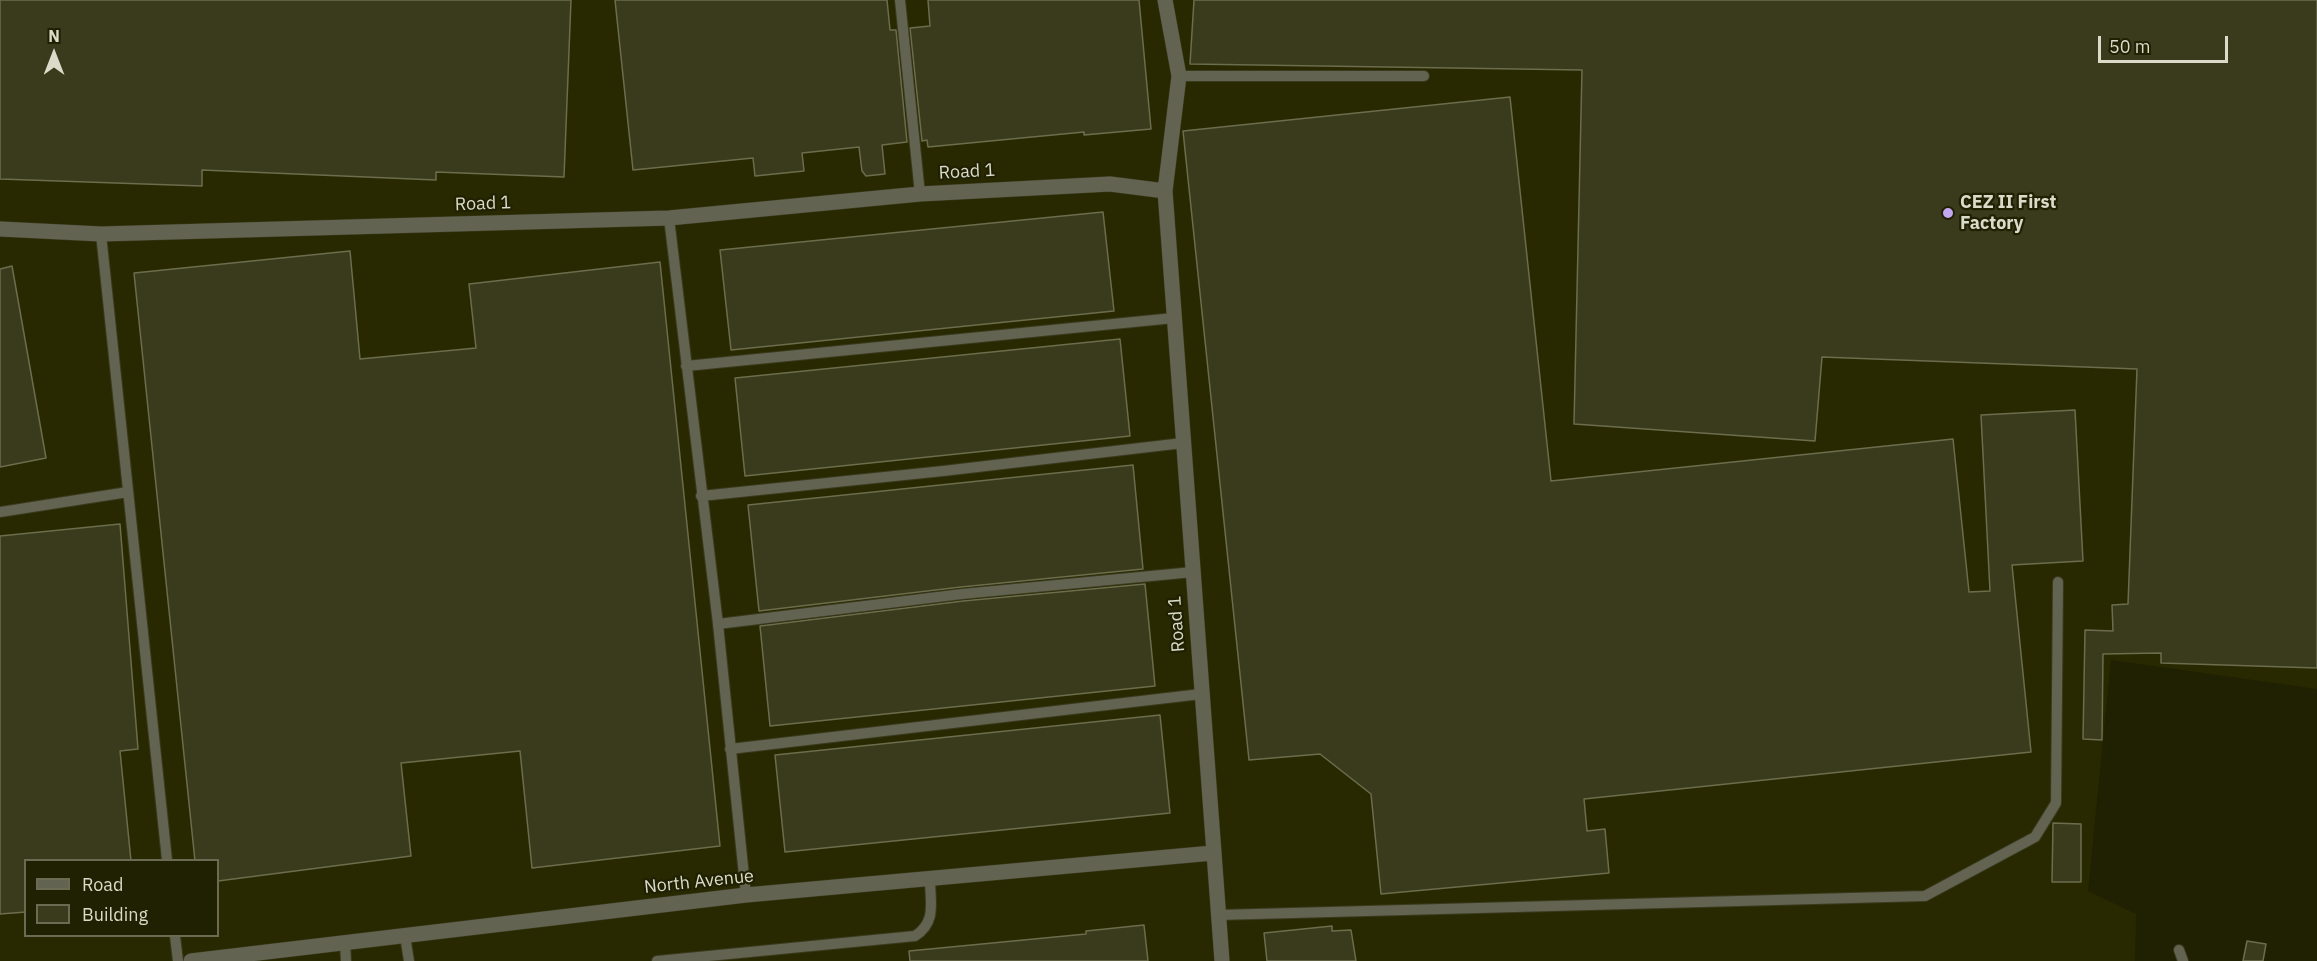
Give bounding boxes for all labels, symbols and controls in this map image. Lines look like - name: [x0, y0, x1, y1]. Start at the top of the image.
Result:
- north arrow: [24, 24, 84, 84]
- scale bar: [2101, 24, 2232, 62]
- text: N: [48, 26, 60, 46]
- text: 50 m: [2109, 35, 2151, 58]
- street label: Road 1: [938, 160, 996, 184]
- street label: Road 1: [454, 192, 512, 216]
- place label: CEZ II First Factory: [1960, 192, 2056, 234]
- marker: CEZ II First Factory: [1941, 206, 1955, 220]
- street label: Road 1: [1164, 595, 1190, 653]
- legend: [24, 859, 219, 937]
- street label: North Avenue: [643, 865, 755, 899]
- text: Road: [82, 873, 123, 896]
- text: Building: [82, 903, 148, 926]

